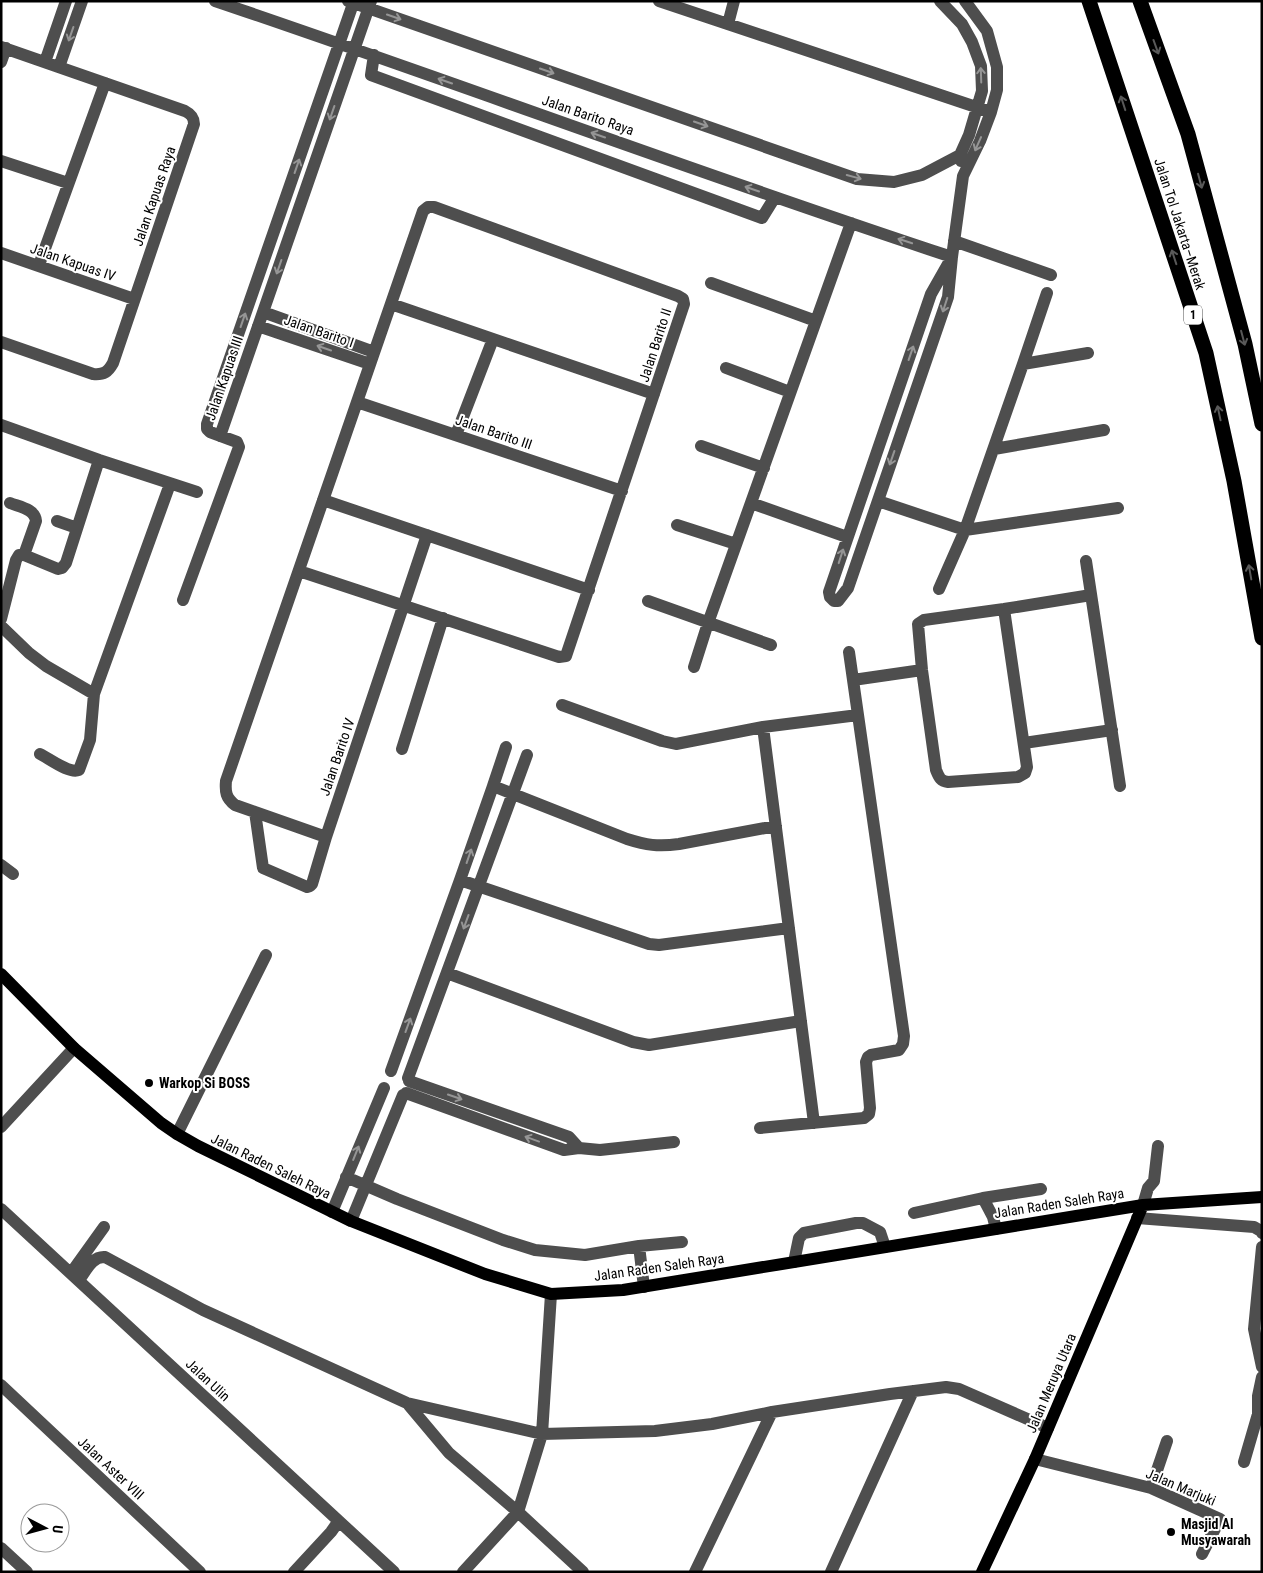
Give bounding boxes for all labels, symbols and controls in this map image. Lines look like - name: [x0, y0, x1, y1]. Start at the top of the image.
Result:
- one-way arrow: [385, 13, 401, 22]
- one-way arrow: [65, 26, 75, 42]
- one-way arrow: [1152, 39, 1162, 55]
- one-way arrow: [539, 66, 555, 76]
- one-way arrow: [976, 67, 986, 83]
- one-way arrow: [437, 75, 453, 85]
- street label: Jalan Barito Raya: [540, 92, 636, 138]
- one-way arrow: [1118, 95, 1127, 111]
- one-way arrow: [327, 105, 336, 120]
- one-way arrow: [692, 120, 708, 129]
- one-way arrow: [591, 129, 607, 139]
- one-way arrow: [973, 136, 983, 151]
- street label: Jalan Kapuas Raya: [129, 144, 179, 248]
- street label: Jalan Tol Jakarta–Merak: [1151, 156, 1209, 292]
- one-way arrow: [292, 158, 302, 174]
- one-way arrow: [846, 173, 862, 182]
- one-way arrow: [1196, 173, 1206, 189]
- one-way arrow: [744, 183, 760, 193]
- one-way arrow: [898, 236, 914, 246]
- street label: Jalan Kapuas IV: [28, 240, 118, 284]
- one-way arrow: [1169, 250, 1178, 265]
- one-way arrow: [274, 258, 283, 274]
- one-way arrow: [940, 296, 950, 312]
- street label: Jalan Barito II: [636, 306, 674, 384]
- road number: 1: [1184, 306, 1202, 324]
- one-way arrow: [239, 312, 249, 328]
- street label: Jalan Barito I: [282, 312, 356, 350]
- one-way arrow: [1239, 330, 1248, 346]
- street label: Jalan Kapuas III: [202, 334, 246, 422]
- one-way arrow: [316, 343, 332, 353]
- one-way arrow: [907, 346, 916, 361]
- one-way arrow: [1214, 405, 1223, 421]
- street label: Jalan Barito III: [454, 411, 534, 453]
- one-way arrow: [887, 450, 896, 466]
- one-way arrow: [837, 549, 846, 564]
- one-way arrow: [1245, 565, 1254, 581]
- street label: Jalan Barito IV: [316, 716, 358, 798]
- one-way arrow: [465, 849, 474, 864]
- one-way arrow: [461, 914, 470, 929]
- one-way arrow: [404, 1018, 413, 1033]
- place label: Warkop Si BOSS: [159, 1075, 250, 1091]
- marker: Warkop Si BOSS: [143, 1077, 155, 1089]
- one-way arrow: [447, 1093, 463, 1102]
- street label: Jalan Raden Saleh Raya: [209, 1130, 333, 1202]
- one-way arrow: [525, 1134, 540, 1143]
- one-way arrow: [351, 1146, 361, 1161]
- street label: Jalan Raden Saleh Raya: [993, 1185, 1125, 1221]
- street label: Jalan Raden Saleh Raya: [593, 1250, 725, 1284]
- street label: Jalan Meruya Utara: [1023, 1331, 1079, 1435]
- street label: Jalan Ulin: [183, 1356, 233, 1404]
- street label: Jalan Aster VIII: [75, 1433, 147, 1503]
- street label: Jalan Marjuki: [1144, 1465, 1218, 1509]
- north arrow: [20, 1503, 70, 1553]
- place label: Masjid Al Musyawarah: [1181, 1516, 1251, 1548]
- text: U: [50, 1525, 66, 1534]
- marker: Masjid Al Musyawarah: [1165, 1526, 1177, 1538]

